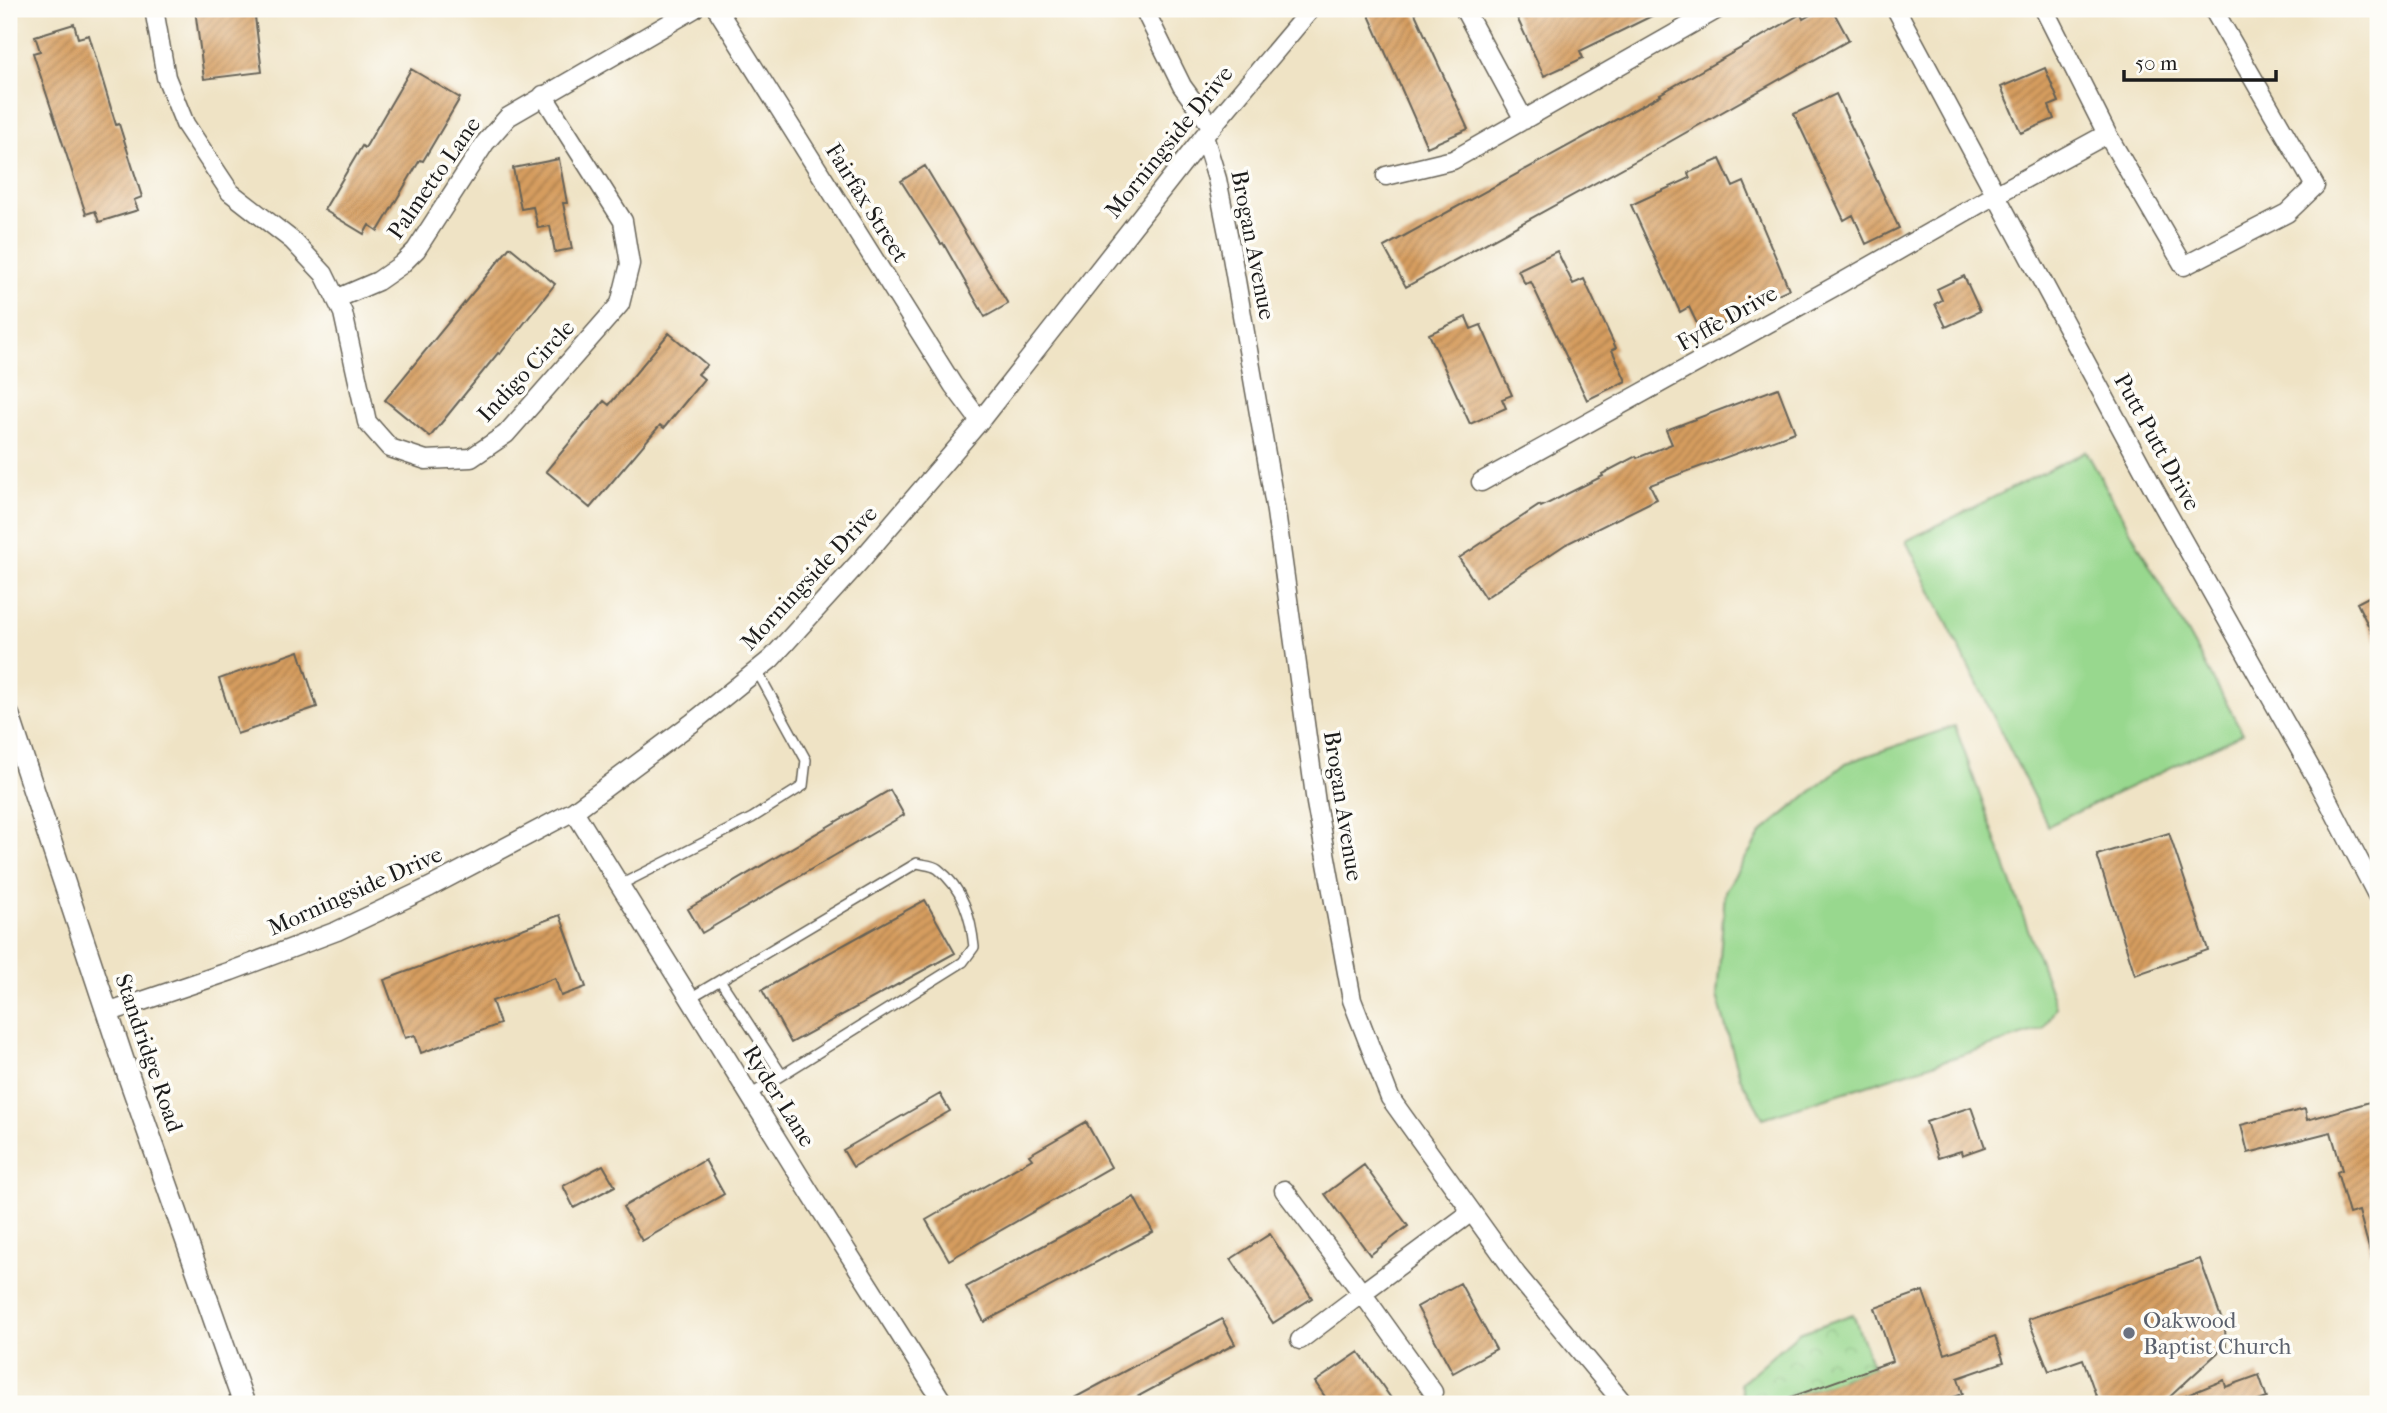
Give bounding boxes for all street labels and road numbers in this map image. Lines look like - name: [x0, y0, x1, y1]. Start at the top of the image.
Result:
- street label: Morningside Drive: [1099, 60, 1239, 224]
- street label: Palmetto Lane: [382, 112, 486, 244]
- street label: Fairfax Street: [820, 138, 914, 268]
- street label: Brogan Avenue: [1225, 168, 1281, 322]
- street label: Fyffe Drive: [1672, 279, 1782, 357]
- street label: Indigo Circle: [472, 314, 580, 428]
- street label: Putt Putt Drive: [2108, 369, 2206, 515]
- street label: Morningside Drive: [735, 500, 883, 656]
- street label: Brogan Avenue: [1318, 729, 1368, 883]
- street label: Morningside Drive: [264, 840, 446, 942]
- street label: Standridge Road: [109, 970, 189, 1136]
- street label: Ryder Lane: [737, 1040, 821, 1152]

